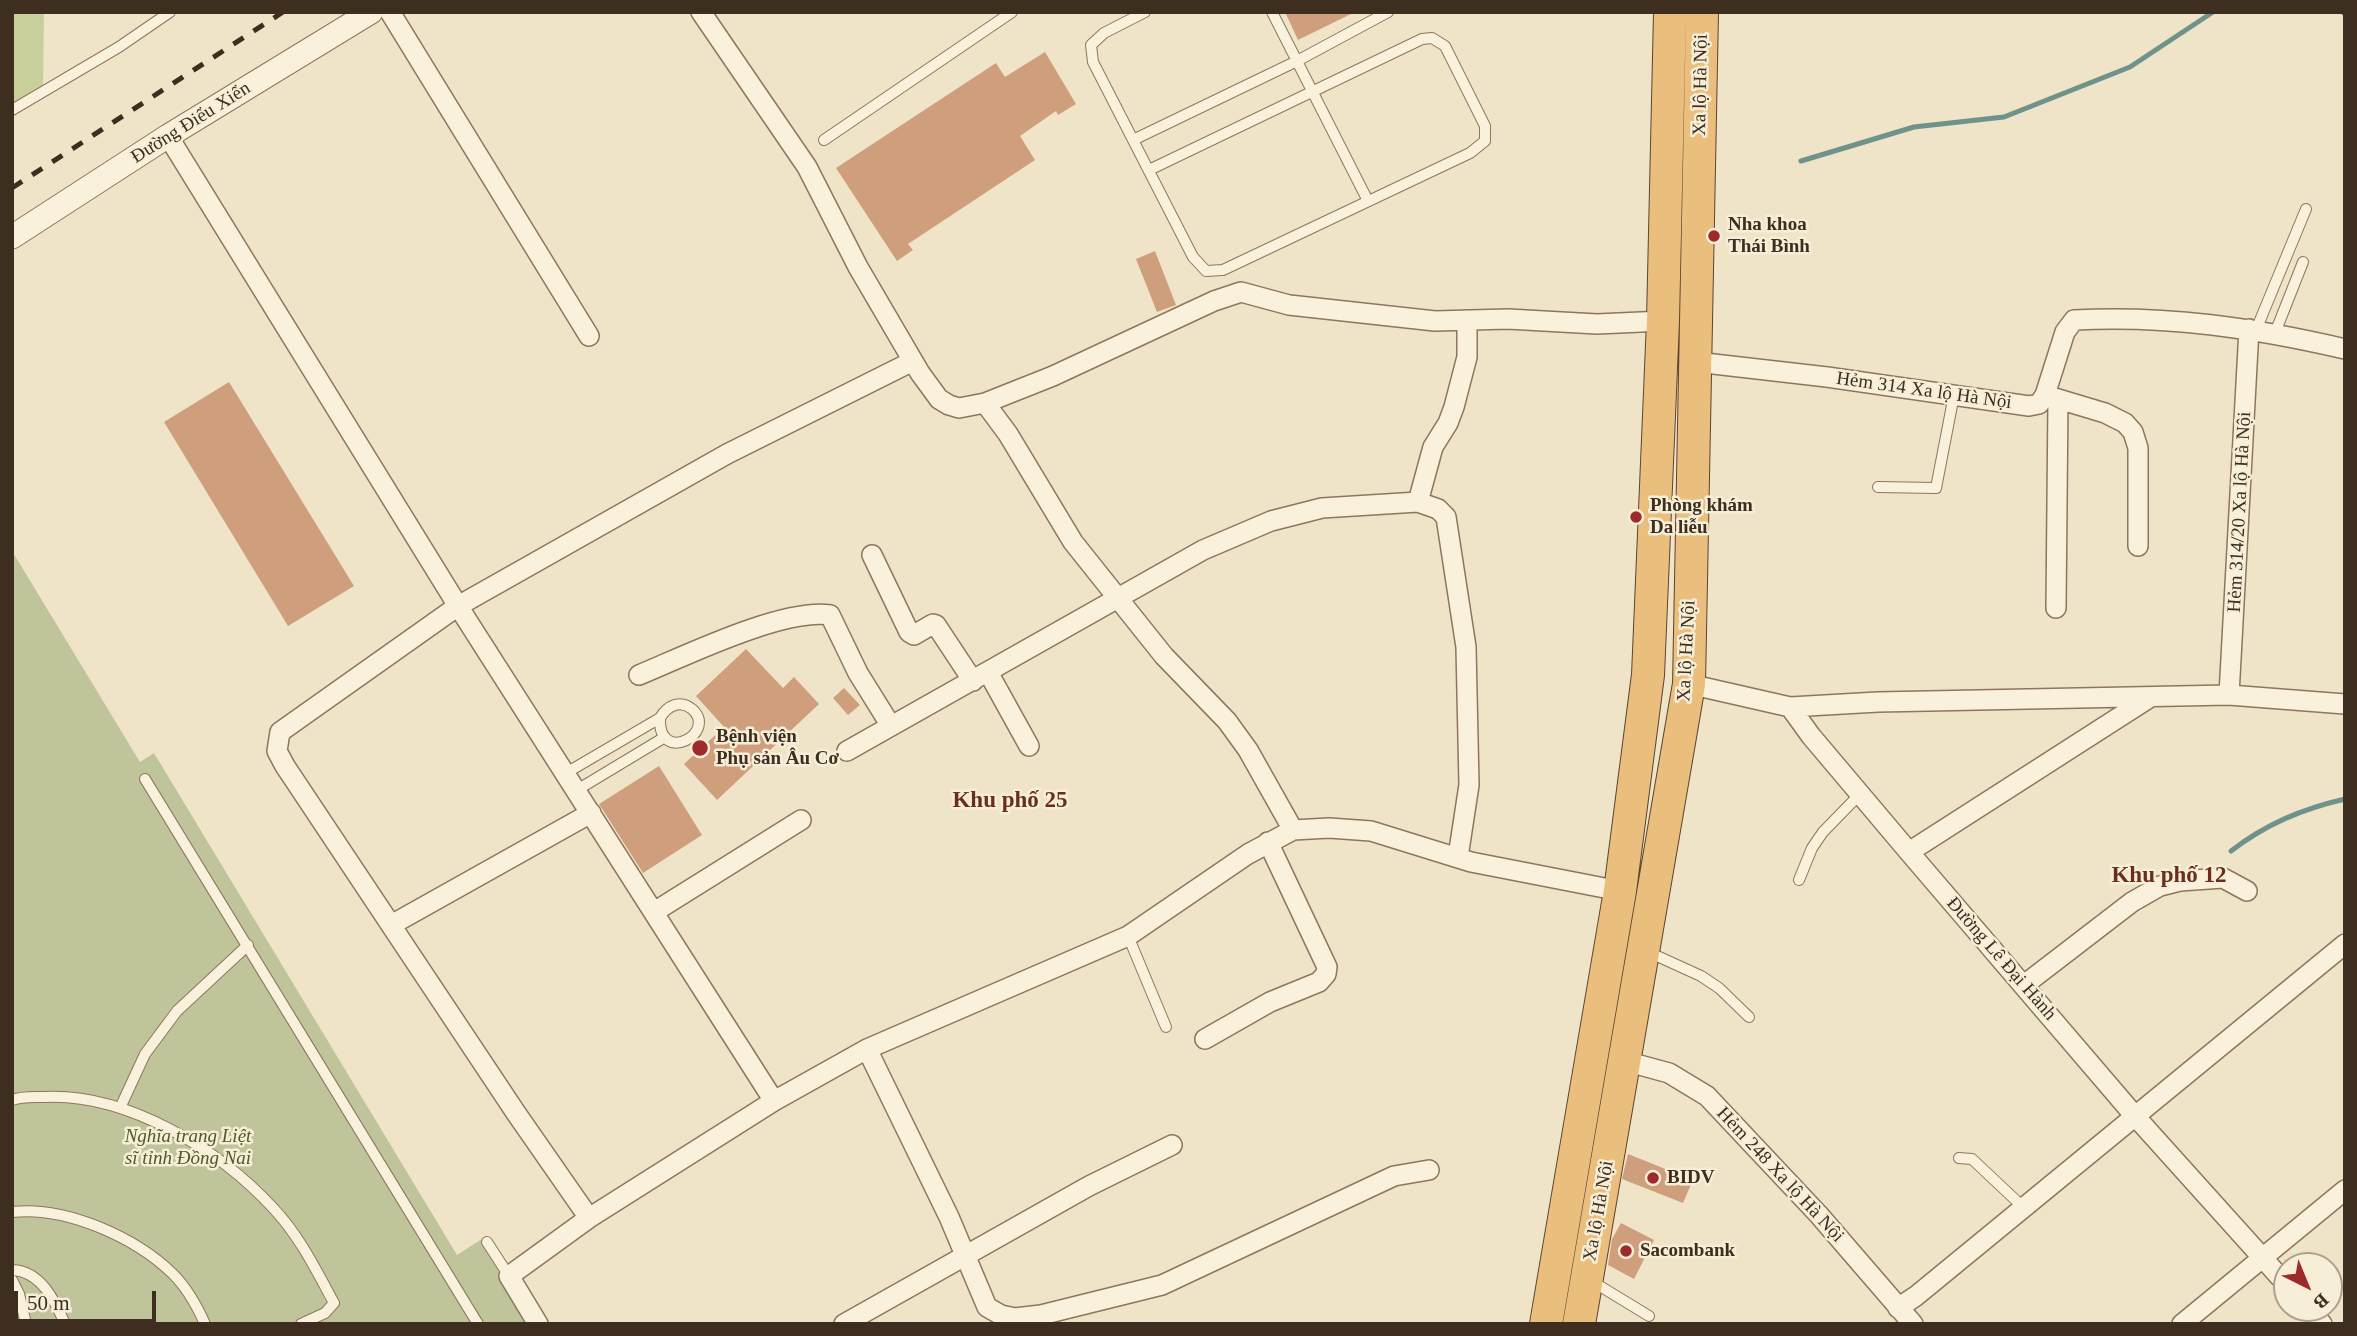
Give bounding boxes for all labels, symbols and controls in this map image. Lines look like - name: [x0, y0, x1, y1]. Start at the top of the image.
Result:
- street label: Xa lộ Hà Nội: [1689, 34, 1713, 136]
- street label: Đường Điểu Xiển: [127, 77, 255, 169]
- place label: Nha khoa Thái Bình: [1728, 214, 1810, 258]
- marker: Nha khoa Thái Bình: [1706, 228, 1722, 244]
- street label: Hẻm 314 Xa lộ Hà Nội: [1835, 367, 2013, 415]
- street label: Hẻm 314/20 Xa lộ Hà Nội: [2223, 411, 2257, 613]
- place label: Phòng khám Da liễu: [1650, 495, 1753, 539]
- marker: Phòng khám Da liễu: [1628, 509, 1644, 525]
- street label: Xa lộ Hà Nội: [1673, 600, 1701, 702]
- place label: Bệnh viện Phụ sản Âu Cơ: [716, 726, 839, 770]
- marker: Bệnh viện Phụ sản Âu Cơ: [690, 738, 710, 758]
- district label: Khu phố 25: [952, 787, 1068, 815]
- district label: Khu phố 12: [2111, 862, 2227, 890]
- street label: Đường Lê Đại Hành: [1941, 893, 2061, 1025]
- street label: Hẻm 248 Xa lộ Hà Nội: [1711, 1103, 1849, 1247]
- park label: Nghĩa trang Liệt sĩ tỉnh Đồng Nai: [125, 1126, 251, 1170]
- street label: Xa lộ Hà Nội: [1579, 1159, 1619, 1263]
- place label: BIDV: [1667, 1167, 1715, 1189]
- marker: BIDV: [1645, 1170, 1661, 1186]
- place label: Sacombank: [1640, 1240, 1735, 1262]
- marker: Sacombank: [1618, 1243, 1634, 1259]
- north arrow: [2273, 1252, 2343, 1322]
- scale bar: [18, 1276, 159, 1320]
- text: B: [2309, 1289, 2333, 1313]
- text: 50 m: [27, 1291, 70, 1315]

